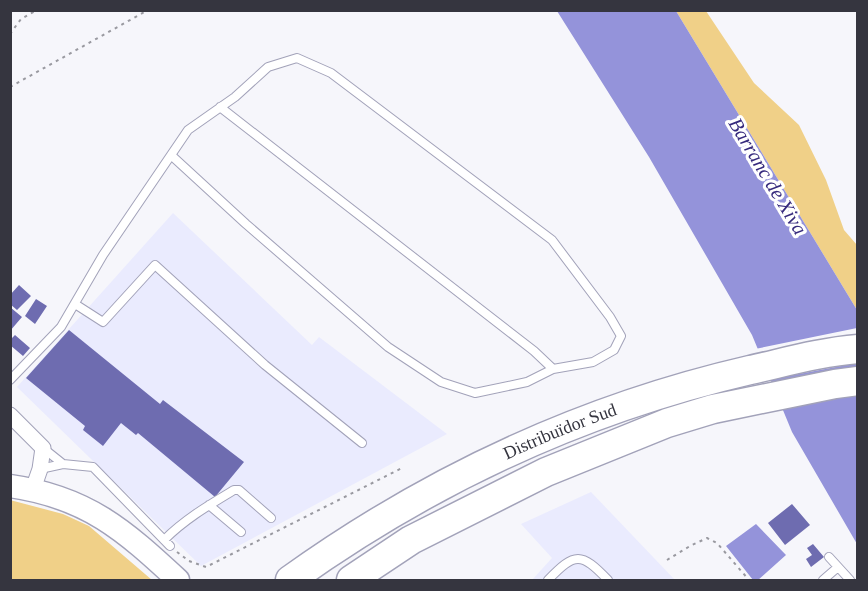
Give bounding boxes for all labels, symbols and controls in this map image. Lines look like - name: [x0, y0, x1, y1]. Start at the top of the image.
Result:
- water label: Barranc de Xiva: [725, 114, 811, 238]
- street label: Distribuïdor Sud: [500, 399, 619, 463]

